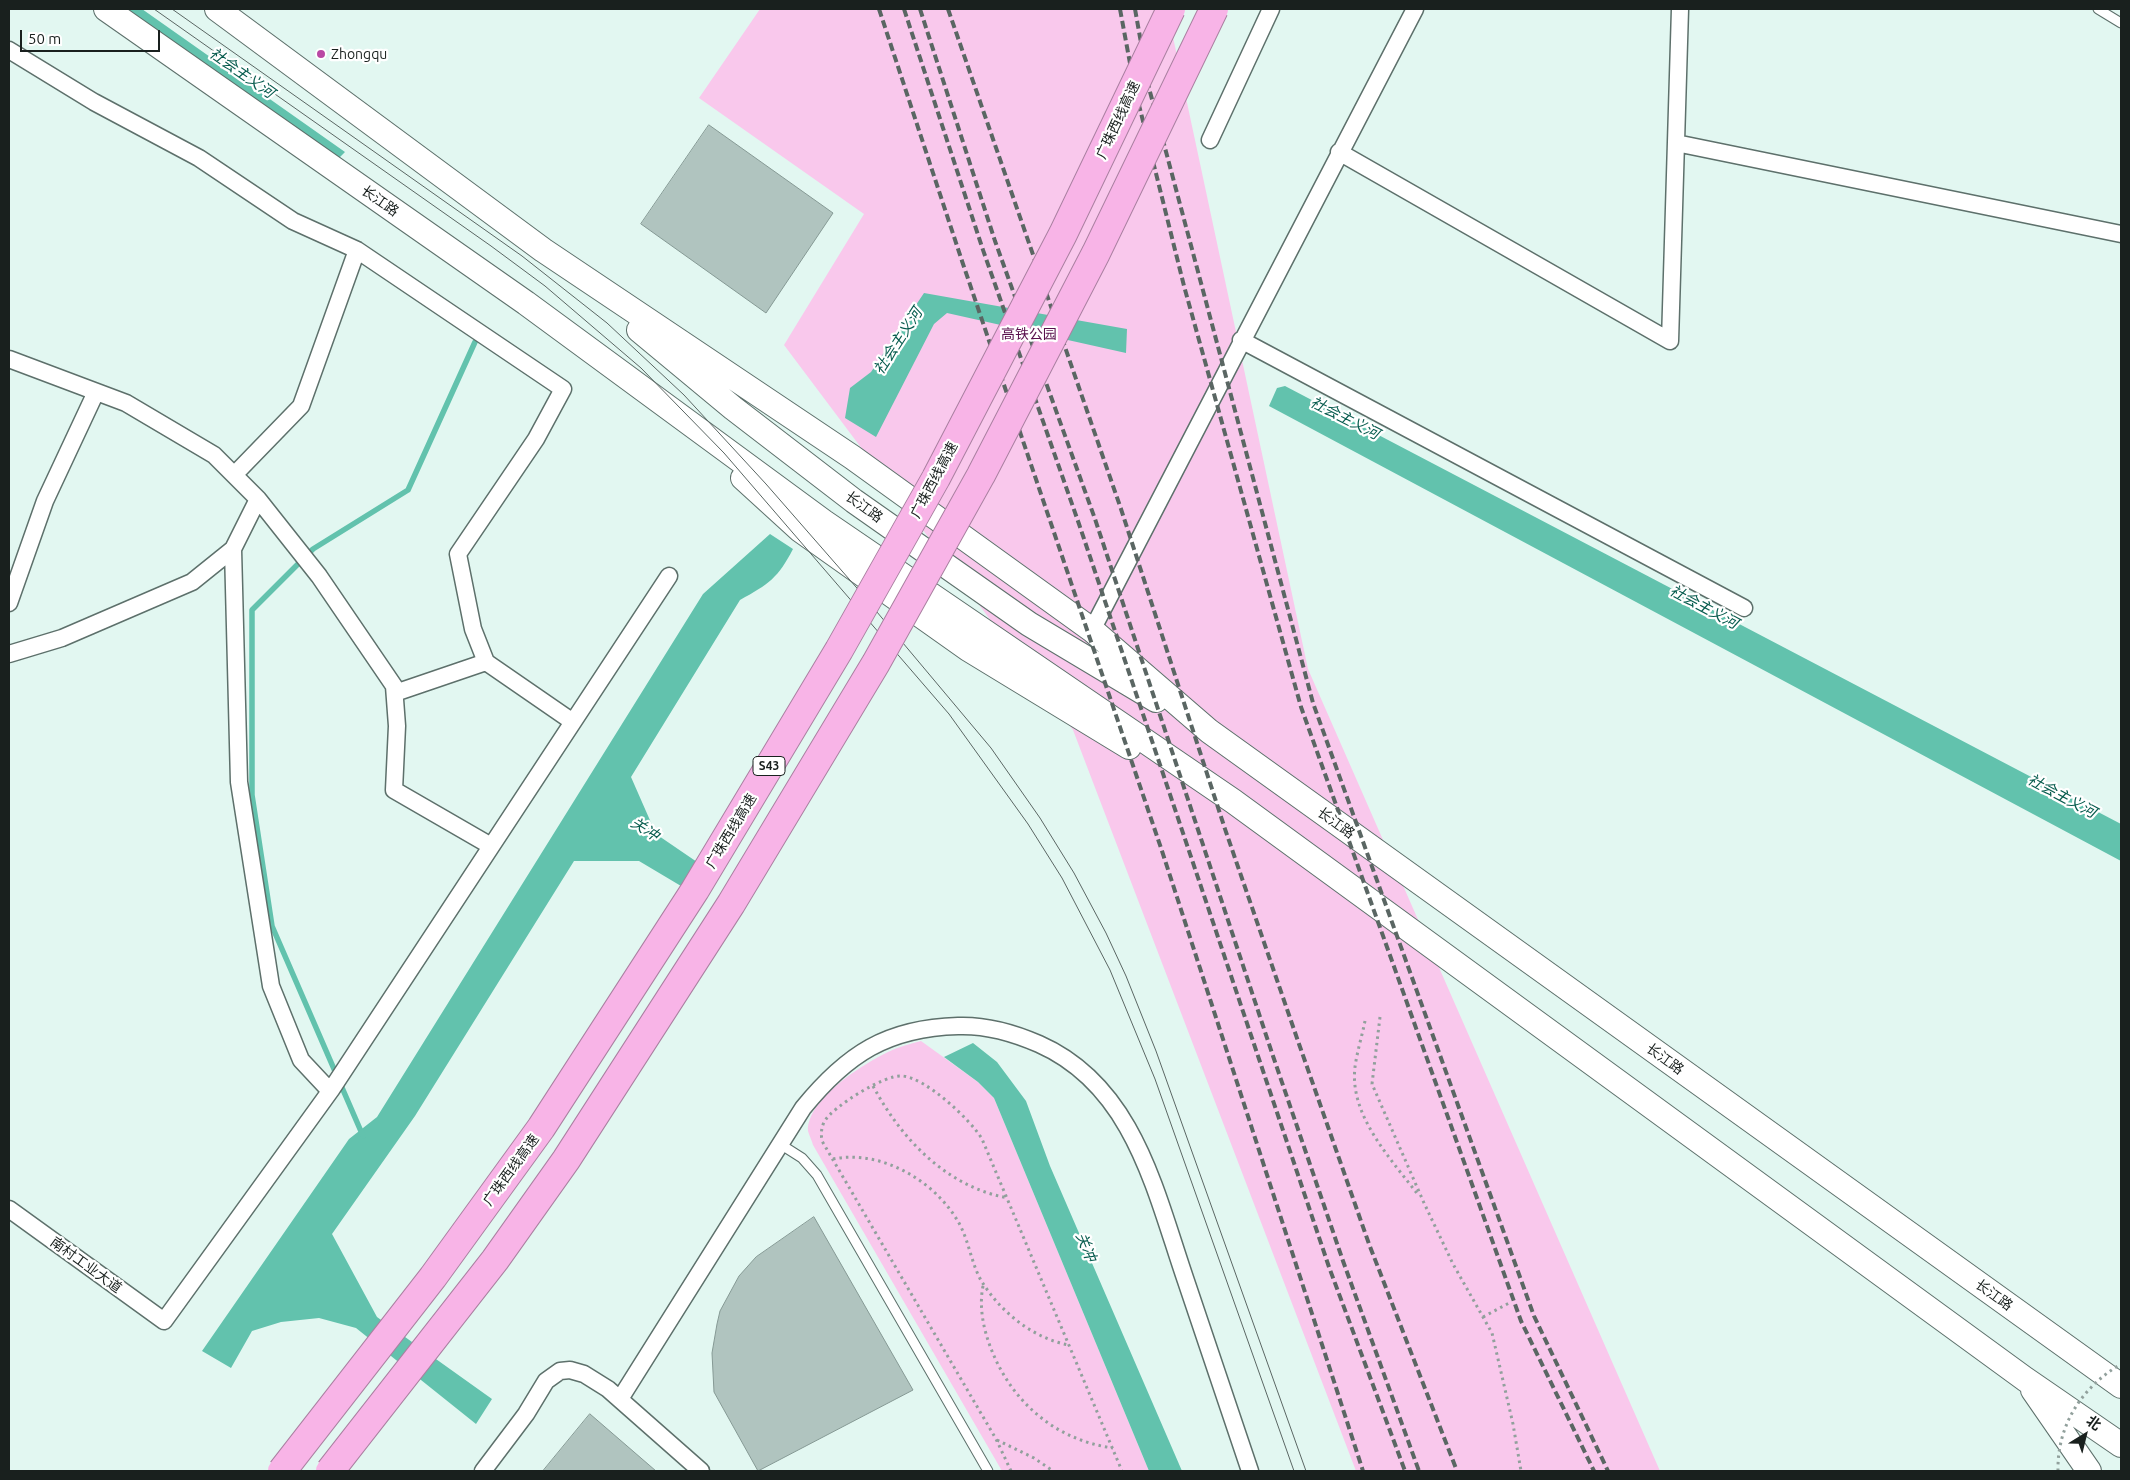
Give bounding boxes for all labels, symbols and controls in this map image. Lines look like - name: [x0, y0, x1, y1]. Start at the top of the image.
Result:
- scale bar: [22, 20, 162, 52]
- text: 50 m: [28, 30, 61, 47]
- water label: 社会主义河: [206, 44, 278, 102]
- place label: Zhongqu: [331, 46, 387, 62]
- marker: Zhongqu: [315, 48, 327, 60]
- street label: 广珠西线高速: [1093, 78, 1143, 162]
- street label: 长江路: [358, 182, 402, 220]
- water label: 社会主义河: [870, 305, 926, 377]
- park label: 高铁公园: [1001, 326, 1057, 342]
- water label: 社会主义河: [1308, 393, 1382, 443]
- street label: 广珠西线高速: [907, 439, 961, 521]
- street label: 长江路: [842, 488, 886, 526]
- water label: 社会主义河: [1667, 581, 1741, 633]
- road number: S43: [753, 756, 785, 776]
- water label: 社会主义河: [2025, 770, 2099, 822]
- street label: 广珠西线高速: [702, 791, 760, 871]
- street label: 长江路: [1314, 804, 1358, 842]
- water label: 关冲: [628, 813, 662, 845]
- street label: 长江路: [1643, 1040, 1687, 1078]
- street label: 广珠西线高速: [480, 1131, 542, 1209]
- water label: 关冲: [1072, 1230, 1100, 1264]
- street label: 南村工业大道: [47, 1234, 125, 1296]
- street label: 长江路: [1972, 1276, 2016, 1314]
- north arrow: [2060, 1410, 2110, 1460]
- text: 北: [2083, 1412, 2104, 1433]

